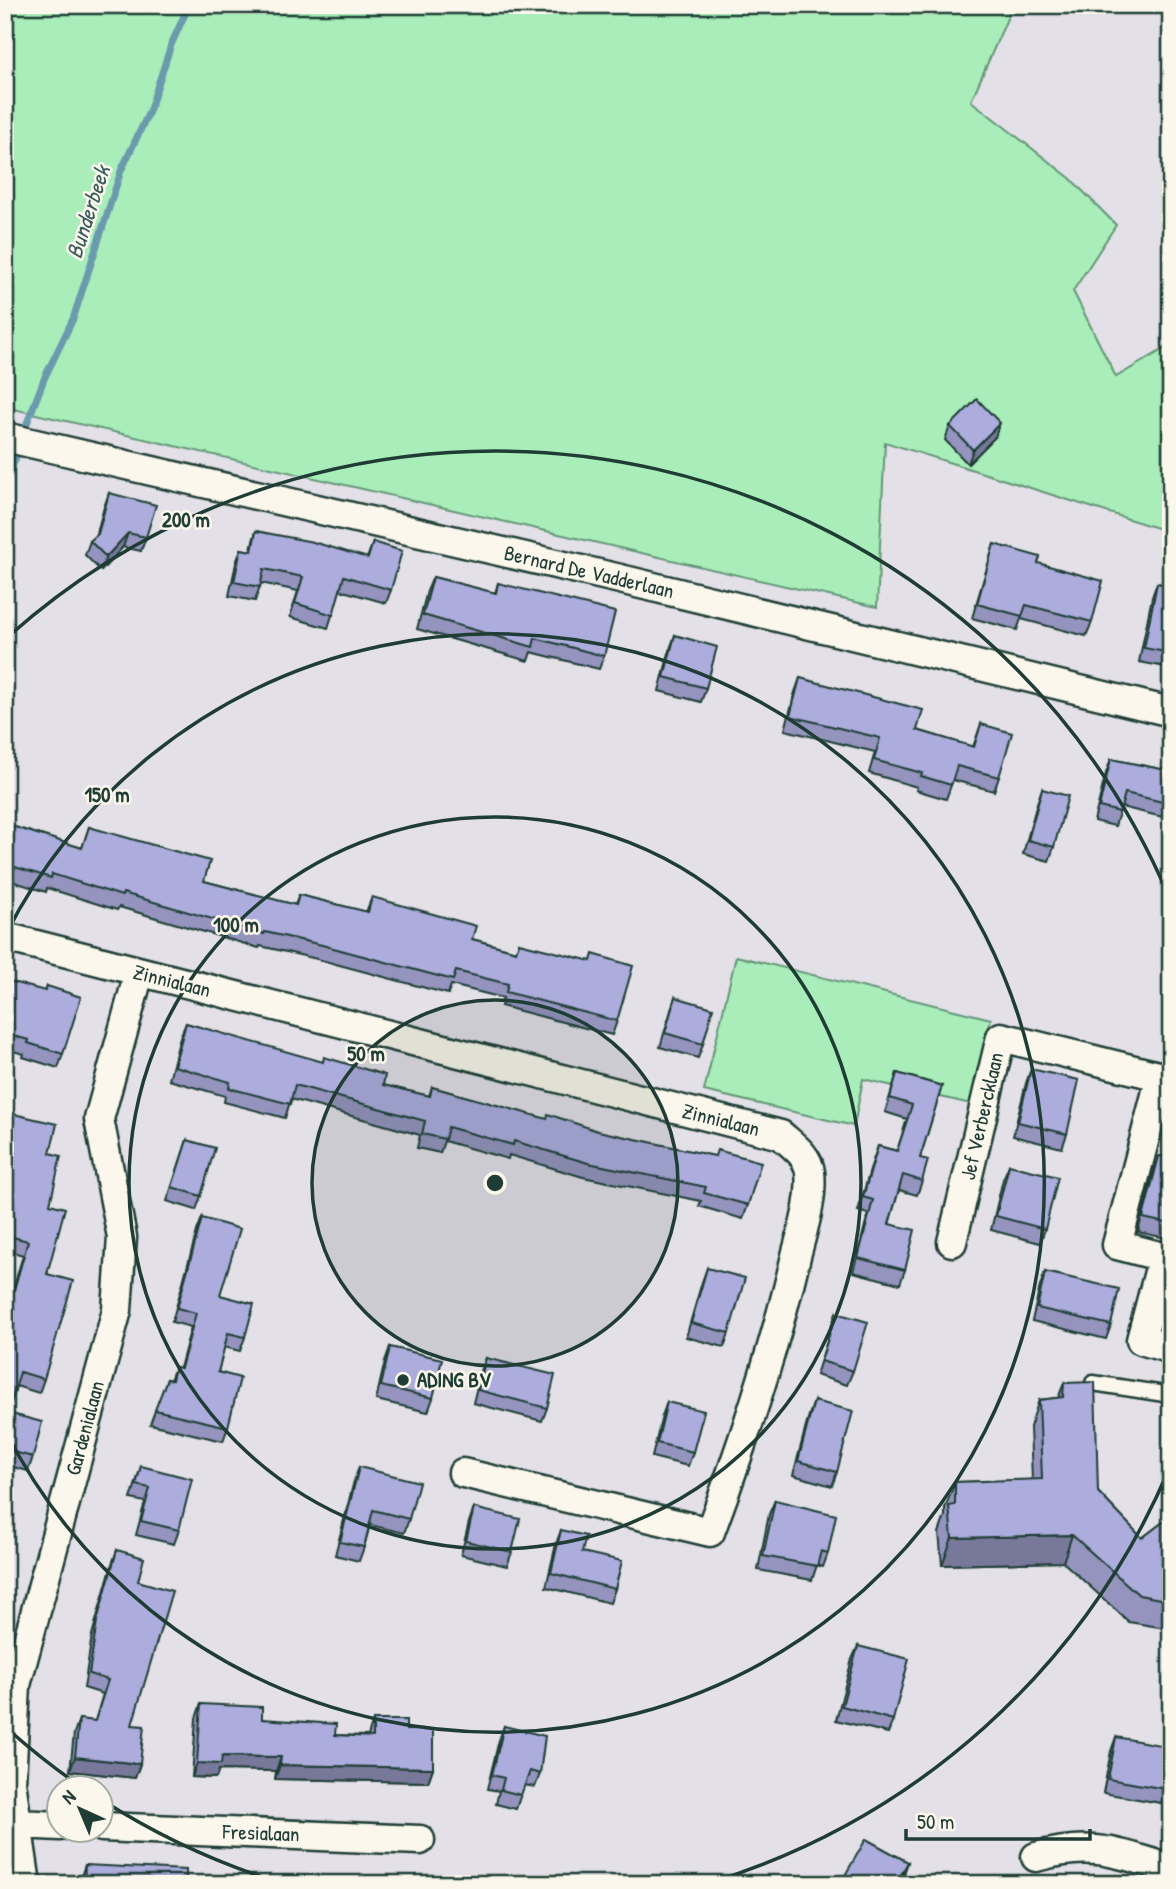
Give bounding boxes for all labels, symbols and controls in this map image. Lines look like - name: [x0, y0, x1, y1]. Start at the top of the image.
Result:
- water label: Bunderbeek: [58, 159, 118, 262]
- text: 200 m: [162, 505, 210, 534]
- street label: Bernard De Vadderlaan: [501, 538, 677, 605]
- text: 150 m: [84, 780, 130, 809]
- text: 100 m: [213, 910, 259, 939]
- street label: Zinnialaan: [130, 957, 214, 1004]
- text: 50 m: [347, 1039, 385, 1068]
- street label: Jef Verbercklaan: [953, 1049, 1010, 1183]
- street label: Zinnialaan: [679, 1096, 763, 1143]
- centre of rings: [483, 1171, 507, 1195]
- place label: ADING BV: [417, 1365, 492, 1394]
- marker: ADING BV: [395, 1372, 411, 1388]
- street label: Gardenialaan: [58, 1377, 111, 1478]
- north arrow: [46, 1773, 116, 1843]
- text: N: [56, 1784, 81, 1810]
- scale bar: [906, 1798, 1090, 1842]
- text: 50 m: [917, 1807, 954, 1836]
- street label: Fresialaan: [221, 1817, 300, 1848]

